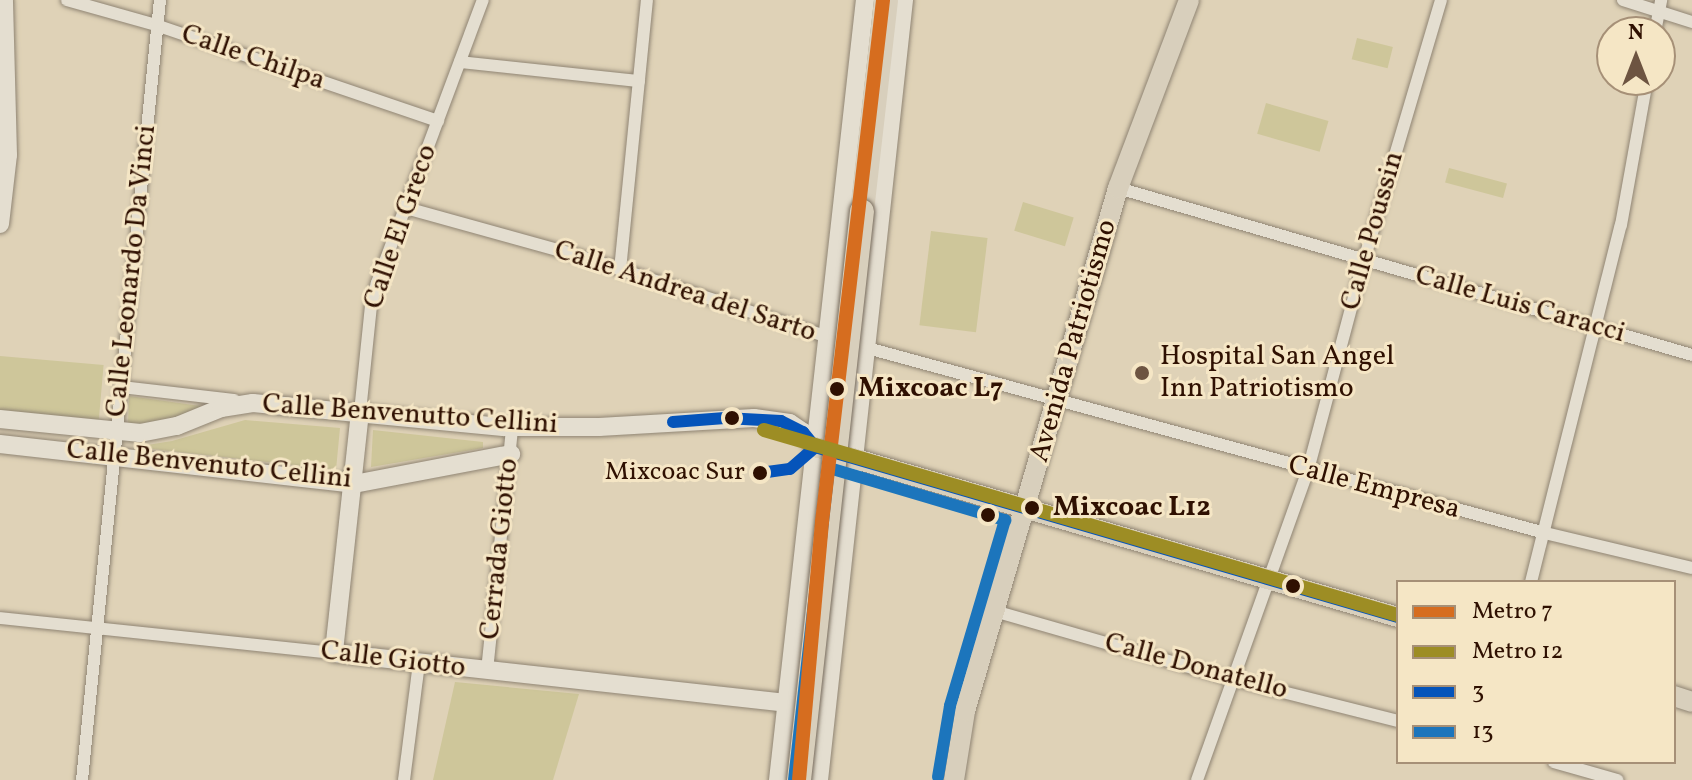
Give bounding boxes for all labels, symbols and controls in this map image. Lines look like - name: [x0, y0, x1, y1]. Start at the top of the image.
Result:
- north arrow: [1596, 16, 1676, 96]
- street label: Calle Chilpa: [177, 18, 329, 98]
- text: N: [1628, 18, 1644, 49]
- street label: Calle Leonardo Da Vinci: [100, 123, 164, 419]
- street label: Calle El Greco: [357, 140, 445, 314]
- street label: Calle Poussin: [1334, 148, 1412, 314]
- street label: Avenida Patriotismo: [1023, 216, 1125, 466]
- street label: Calle Andrea del Sarto: [550, 234, 820, 350]
- street label: Calle Luis Caracci: [1411, 259, 1629, 351]
- place label: Hospital San Angel Inn Patriotismo: [1160, 340, 1394, 406]
- marker: Hospital San Angel Inn Patriotismo: [1131, 362, 1153, 384]
- place label: Mixcoac L7: [858, 372, 1003, 406]
- marker: Mixcoac L7: [823, 375, 851, 403]
- street label: Calle Benvenutto Cellini: [261, 388, 559, 442]
- unlabelled marker: [724, 410, 740, 426]
- street label: Calle Benvenuto Cellini: [65, 433, 353, 497]
- street label: Calle Empresa: [1284, 449, 1464, 527]
- street label: Cerrada Giotto: [474, 457, 526, 641]
- place label: Mixcoac Sur: [605, 457, 745, 489]
- marker: Mixcoac Sur: [752, 465, 768, 481]
- place label: Mixcoac L12: [1053, 491, 1211, 525]
- marker: Mixcoac L12: [1018, 494, 1046, 522]
- unlabelled marker: [980, 507, 996, 523]
- unlabelled marker: [1285, 578, 1301, 594]
- legend: [1396, 580, 1676, 764]
- text: Metro 7: [1472, 595, 1553, 629]
- street label: Calle Donatello: [1101, 626, 1291, 708]
- street label: Calle Giotto: [319, 634, 467, 686]
- text: Metro 12: [1472, 635, 1564, 669]
- text: 3: [1472, 675, 1484, 709]
- text: 13: [1472, 715, 1494, 749]

